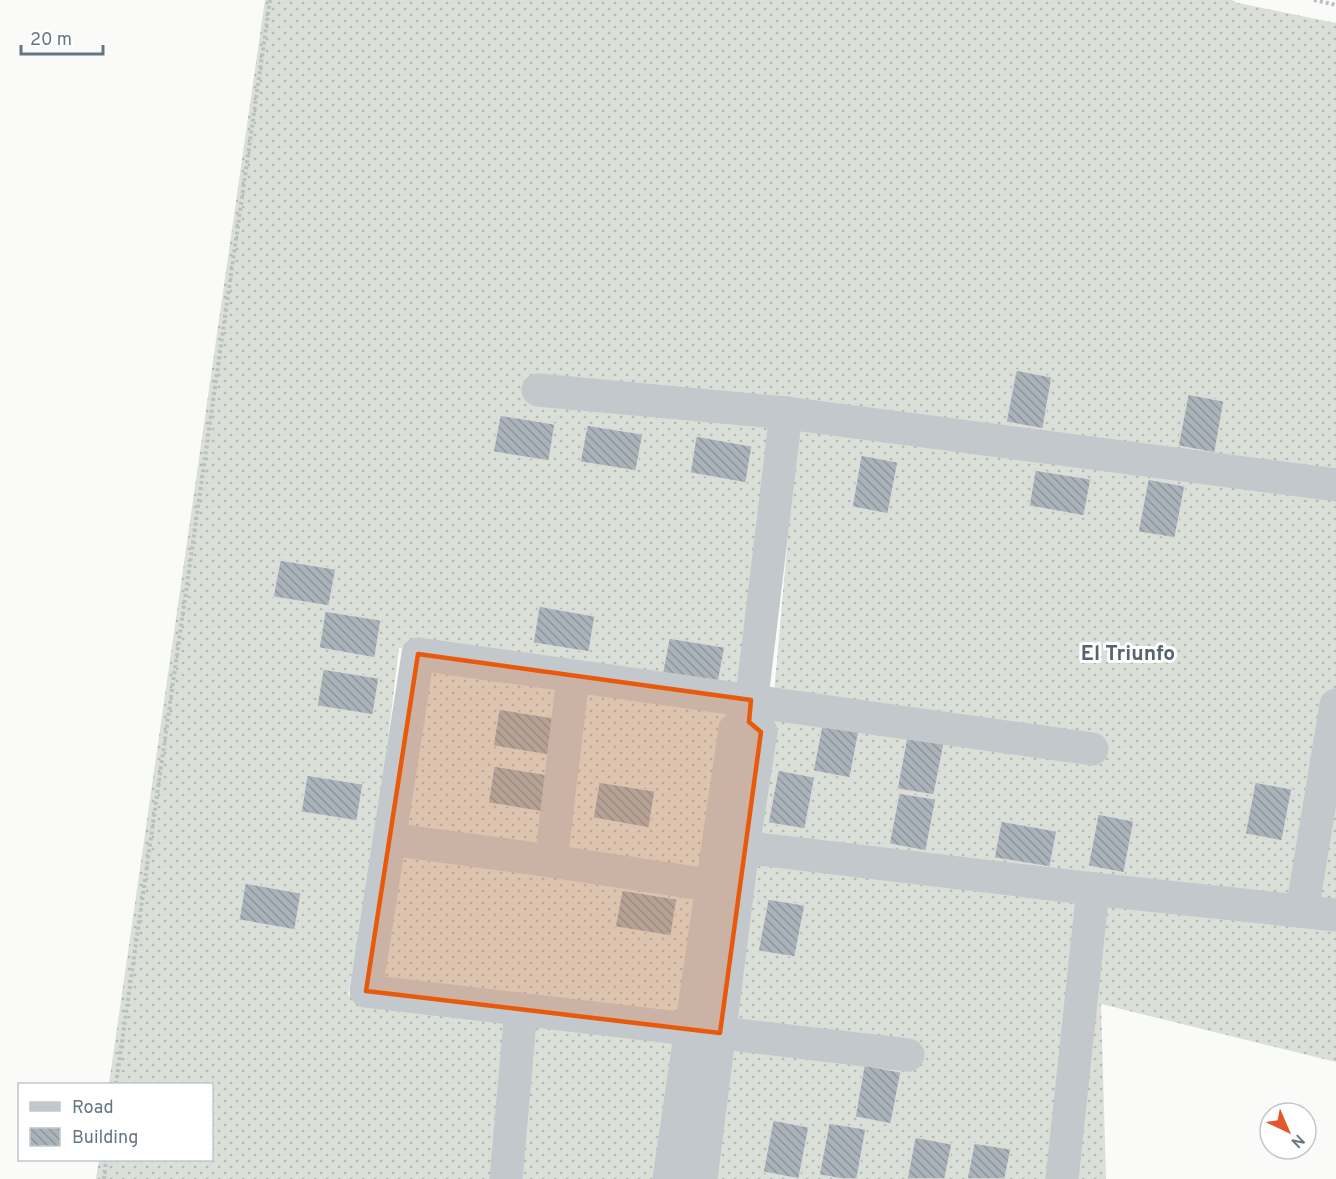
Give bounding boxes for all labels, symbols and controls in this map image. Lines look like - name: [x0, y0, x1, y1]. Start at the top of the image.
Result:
- scale bar: [21, 18, 104, 56]
- text: 20 m: [30, 29, 72, 52]
- district label: El Triunfo: [1081, 641, 1175, 668]
- legend: [18, 1083, 213, 1161]
- text: Road: [72, 1097, 114, 1120]
- north arrow: [1258, 1101, 1318, 1161]
- text: Building: [72, 1127, 138, 1150]
- text: N: [1286, 1129, 1308, 1152]

